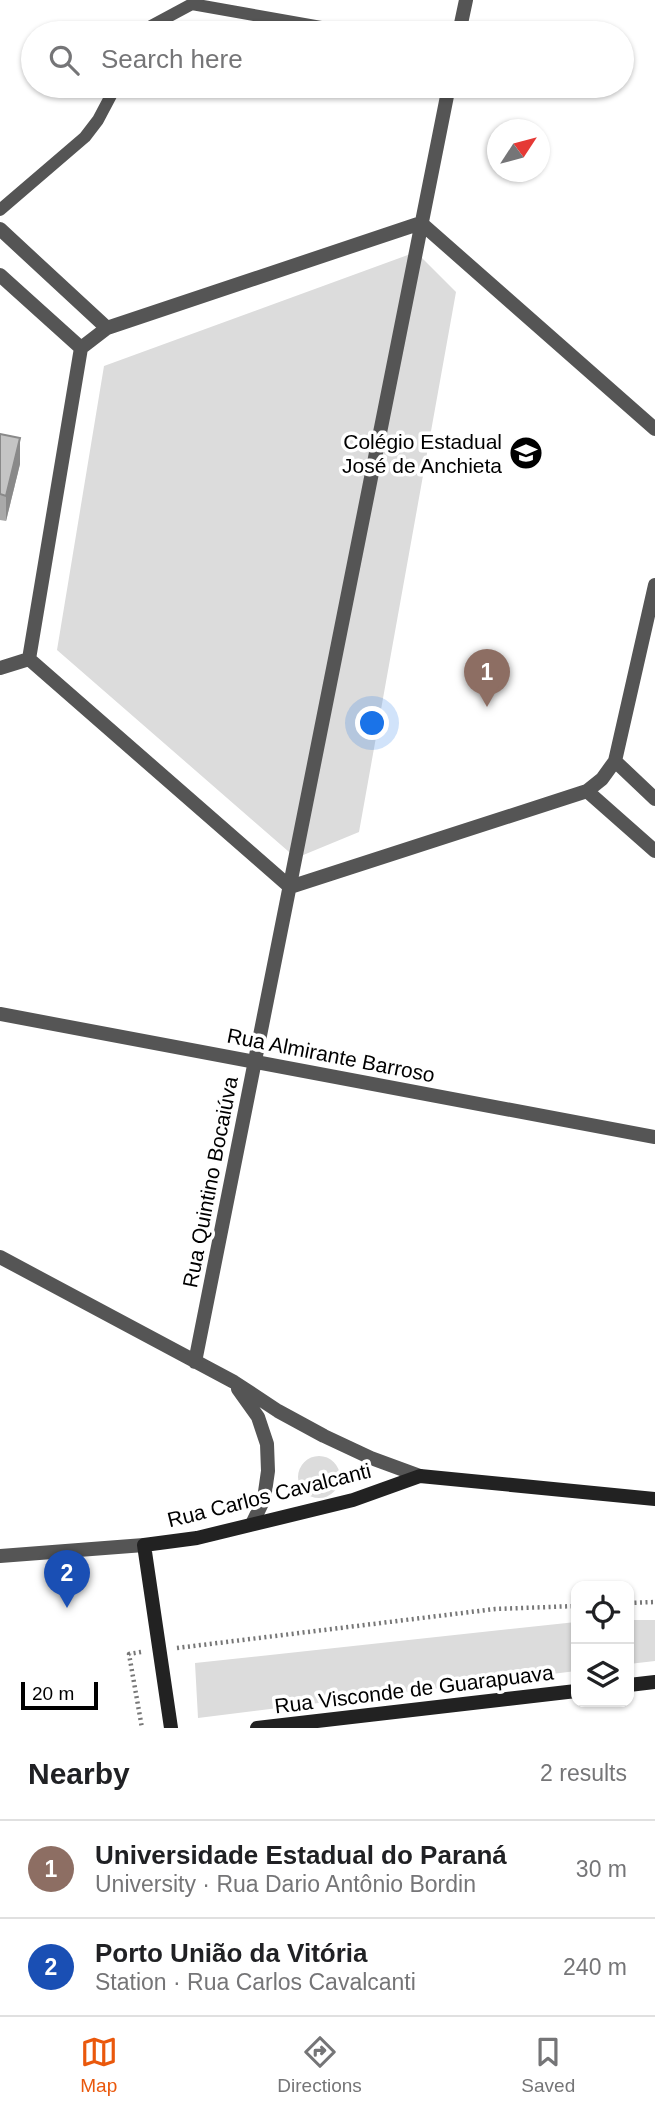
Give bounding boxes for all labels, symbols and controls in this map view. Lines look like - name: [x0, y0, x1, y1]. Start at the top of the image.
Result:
- search box: [21, 21, 634, 98]
- icon: search: [45, 41, 83, 79]
- text: Search here: [101, 44, 243, 74]
- north arrow: [487, 119, 550, 182]
- place label: Colégio Estadual José de Anchieta: [342, 430, 502, 477]
- school or university icon: Colégio Estadual José de Anchieta: [507, 434, 545, 472]
- pin: 1: [464, 649, 510, 707]
- your location: [355, 706, 389, 740]
- street label: Rua Almirante Barroso: [225, 1024, 437, 1086]
- street label: Rua Quintino Bocaiúva: [178, 1074, 242, 1290]
- street label: Rua Carlos Cavalcanti: [165, 1459, 373, 1531]
- pin: 2: [44, 1550, 90, 1608]
- map controls: [571, 1581, 634, 1707]
- button: locate: [571, 1581, 634, 1644]
- button: layers: [571, 1644, 634, 1707]
- street label: Rua Visconde de Guarapuava: [273, 1660, 555, 1718]
- scale bar: [21, 1679, 98, 1711]
- text: 20 m: [32, 1683, 74, 1704]
- text: Nearby: [28, 1757, 130, 1790]
- text: 2 results: [540, 1760, 627, 1786]
- text: Universidade Estadual do Paraná: [95, 1840, 507, 1870]
- text: 1: [45, 1856, 57, 1882]
- text: 30 m: [576, 1856, 627, 1882]
- text: University · Rua Dario Antônio Bordin: [95, 1871, 476, 1897]
- text: Porto União da Vitória: [95, 1938, 368, 1968]
- text: 2: [45, 1954, 57, 1980]
- text: 240 m: [563, 1954, 627, 1980]
- text: Station · Rua Carlos Cavalcanti: [95, 1969, 416, 1995]
- tab: Map: [80, 2033, 118, 2097]
- tab: Directions: [277, 2033, 362, 2097]
- tab: Saved: [521, 2033, 575, 2097]

